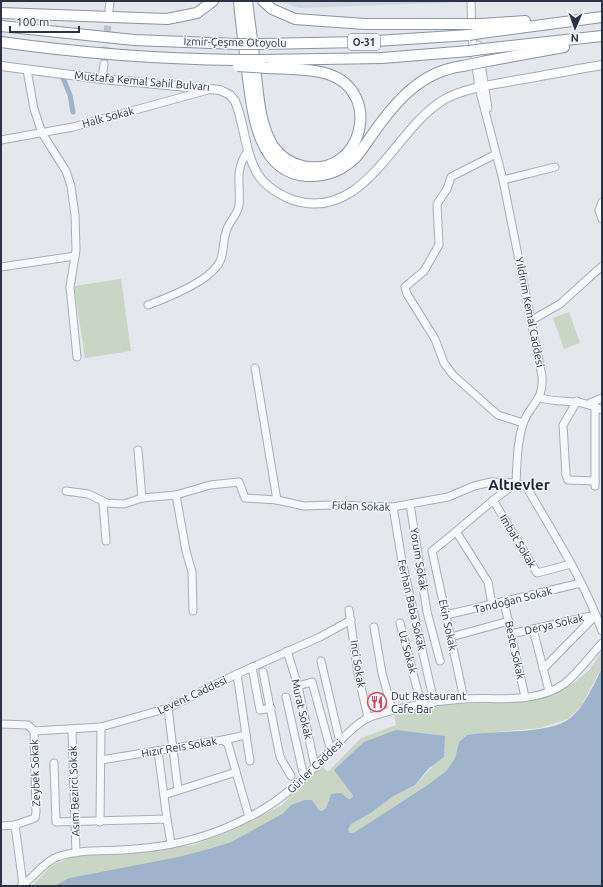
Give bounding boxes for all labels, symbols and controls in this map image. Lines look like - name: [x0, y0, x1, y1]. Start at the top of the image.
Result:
- scale bar: [10, 8, 79, 34]
- north arrow: [555, 8, 595, 48]
- text: 100 m: [16, 15, 49, 28]
- text: N: [570, 32, 579, 44]
- road number: O-31: [348, 34, 380, 50]
- street label: İzmir-Çeşme Otoyolu: [183, 35, 287, 49]
- street label: Mustafa Kemal Sahil Bulvarı: [74, 69, 210, 93]
- street label: Halk Sokak: [81, 104, 136, 130]
- street label: Yıldırım Kemal Caddesi: [513, 256, 547, 368]
- district label: Altıevler: [488, 476, 551, 493]
- street label: Fidan Sokak: [332, 499, 391, 513]
- street label: Imbat Sokak: [497, 512, 539, 570]
- street label: Yorum Sokak: [408, 527, 430, 592]
- street label: Ferhan Baba Sokak: [396, 558, 428, 652]
- street label: Tandoğan Sokak: [473, 584, 554, 616]
- street label: Ekin Sokak: [437, 598, 459, 652]
- street label: Derya Sokak: [523, 611, 585, 637]
- street label: Beste Sokak: [503, 620, 527, 681]
- street label: Uz Sokak: [397, 629, 420, 675]
- street label: Inci Sokak: [348, 639, 368, 689]
- street label: Levent Caddesi: [155, 674, 229, 716]
- street label: Murat Sokak: [289, 678, 315, 741]
- place label: Dut Restaurant Cafe Bar: [391, 690, 467, 715]
- restaurant icon: Dut Restaurant Cafe Bar: [366, 691, 388, 713]
- street label: Hızır Reis Sokak: [140, 734, 218, 760]
- street label: Gürler Caddesi: [285, 737, 345, 795]
- street label: Zeybek Sokak: [28, 739, 42, 807]
- street label: Asım Bezirci Sokak: [66, 745, 82, 837]

